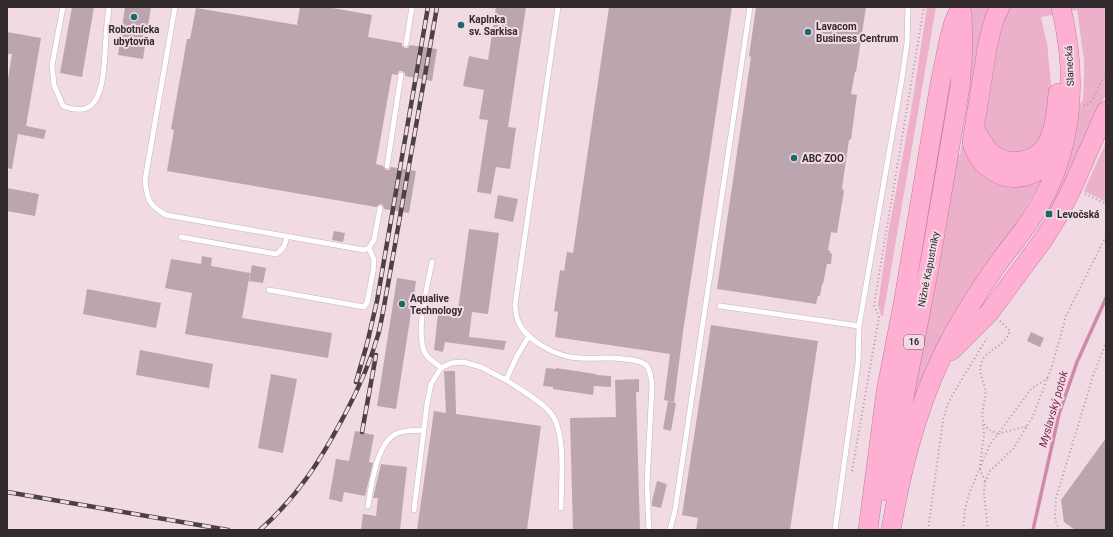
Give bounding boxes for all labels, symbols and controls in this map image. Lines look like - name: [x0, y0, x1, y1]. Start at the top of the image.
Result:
- marker: Robotnícka ubytovňa: [129, 12, 139, 22]
- place label: Kaplnka sv. Sarkisa: [469, 14, 518, 37]
- marker: Kaplnka sv. Sarkisa: [456, 20, 466, 30]
- place label: Lavacom Business Centrum: [816, 21, 899, 44]
- place label: Robotnícka ubytovňa: [109, 24, 160, 47]
- marker: Lavacom Business Centrum: [803, 27, 813, 37]
- street label: Slanecká: [1063, 46, 1076, 86]
- marker: ABC ZOO: [789, 153, 799, 163]
- place label: ABC ZOO: [802, 153, 844, 164]
- marker: Levočská: [1044, 209, 1054, 219]
- place label: Levočská: [1057, 209, 1100, 220]
- street label: Nižné Kapustníky: [916, 230, 941, 308]
- place label: Aqualive Technology: [410, 293, 463, 316]
- marker: Aqualive Technology: [397, 299, 407, 309]
- road number: 16: [904, 335, 924, 349]
- water label: Myslavský potok: [1036, 369, 1071, 449]

